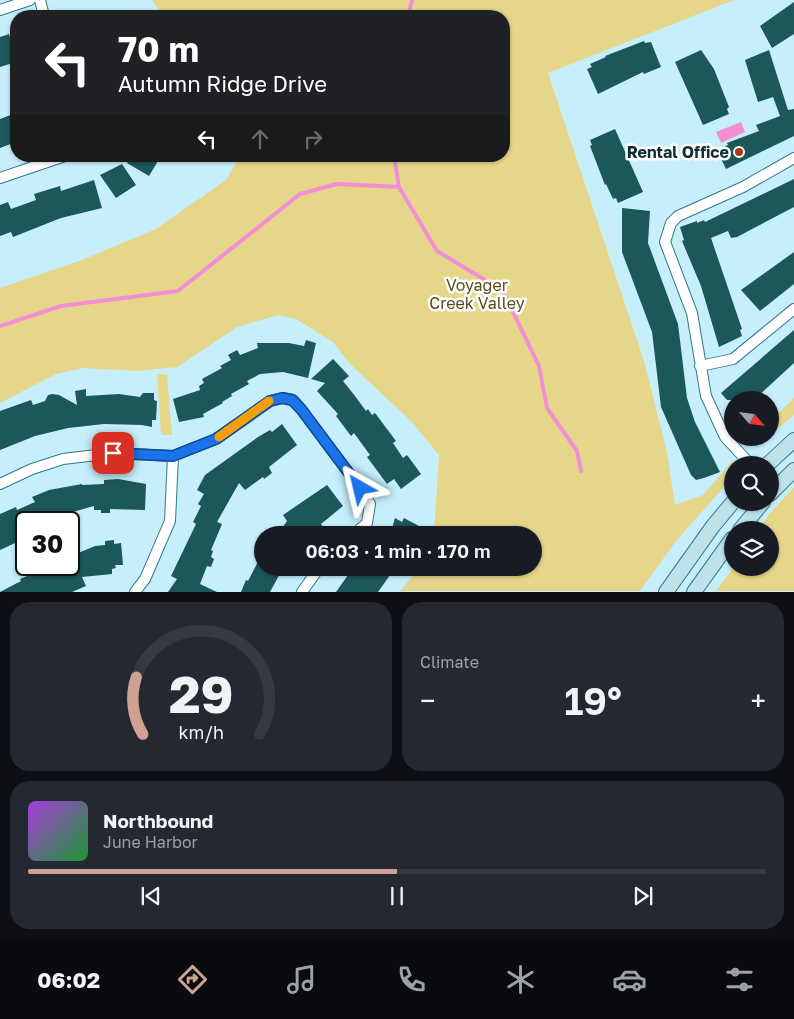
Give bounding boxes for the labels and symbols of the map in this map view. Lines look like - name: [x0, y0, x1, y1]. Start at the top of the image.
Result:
- place label: Rental Office: [627, 142, 729, 162]
- marker: Rental Office: [733, 146, 745, 158]
- park label: Voyager Creek Valley: [429, 275, 525, 313]
- north arrow: [724, 391, 779, 446]
- pin: [92, 432, 134, 474]
- position arrow: [333, 461, 385, 513]
- speed limit sign: 30: [15, 511, 80, 576]

